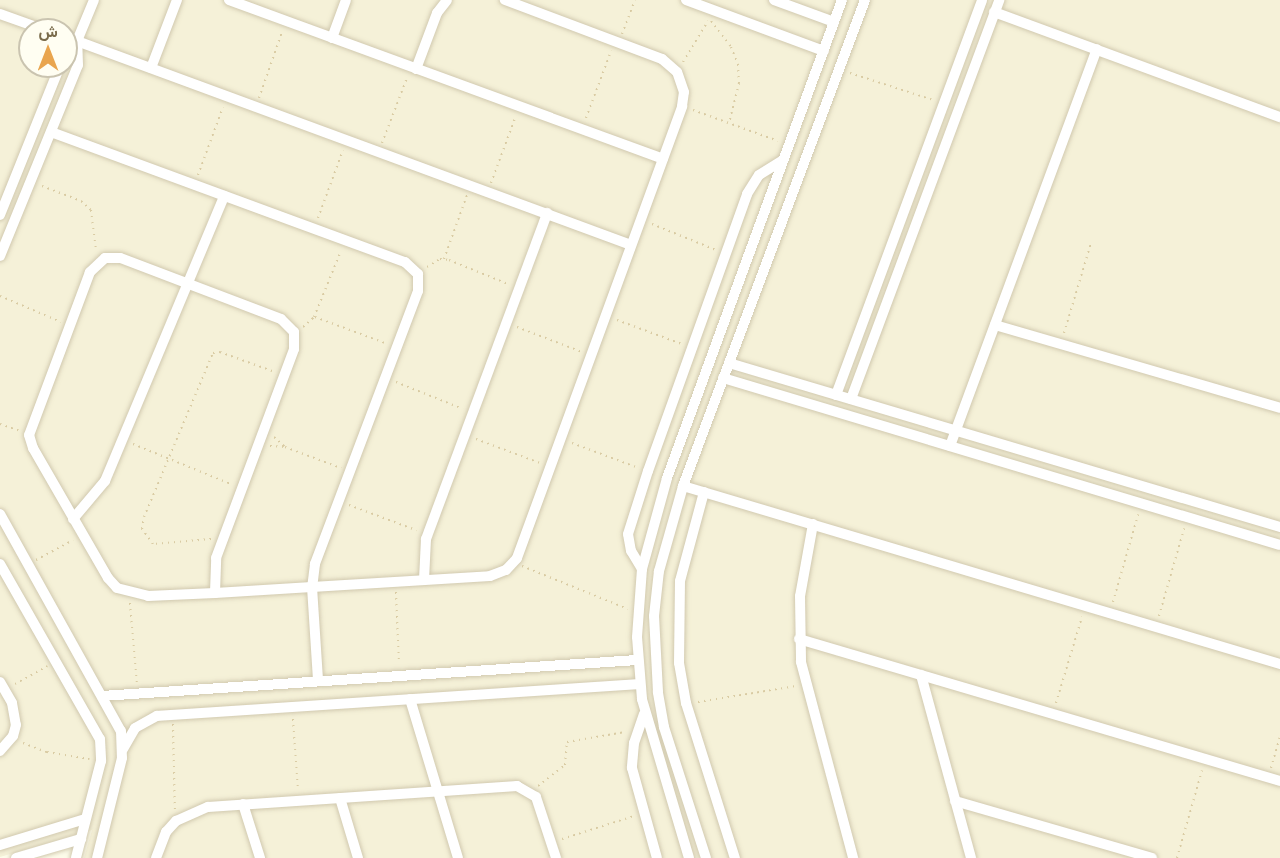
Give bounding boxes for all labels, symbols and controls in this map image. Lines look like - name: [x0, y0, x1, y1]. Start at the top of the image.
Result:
- north arrow: [18, 18, 78, 78]
- text: ش: [38, 20, 58, 43]

